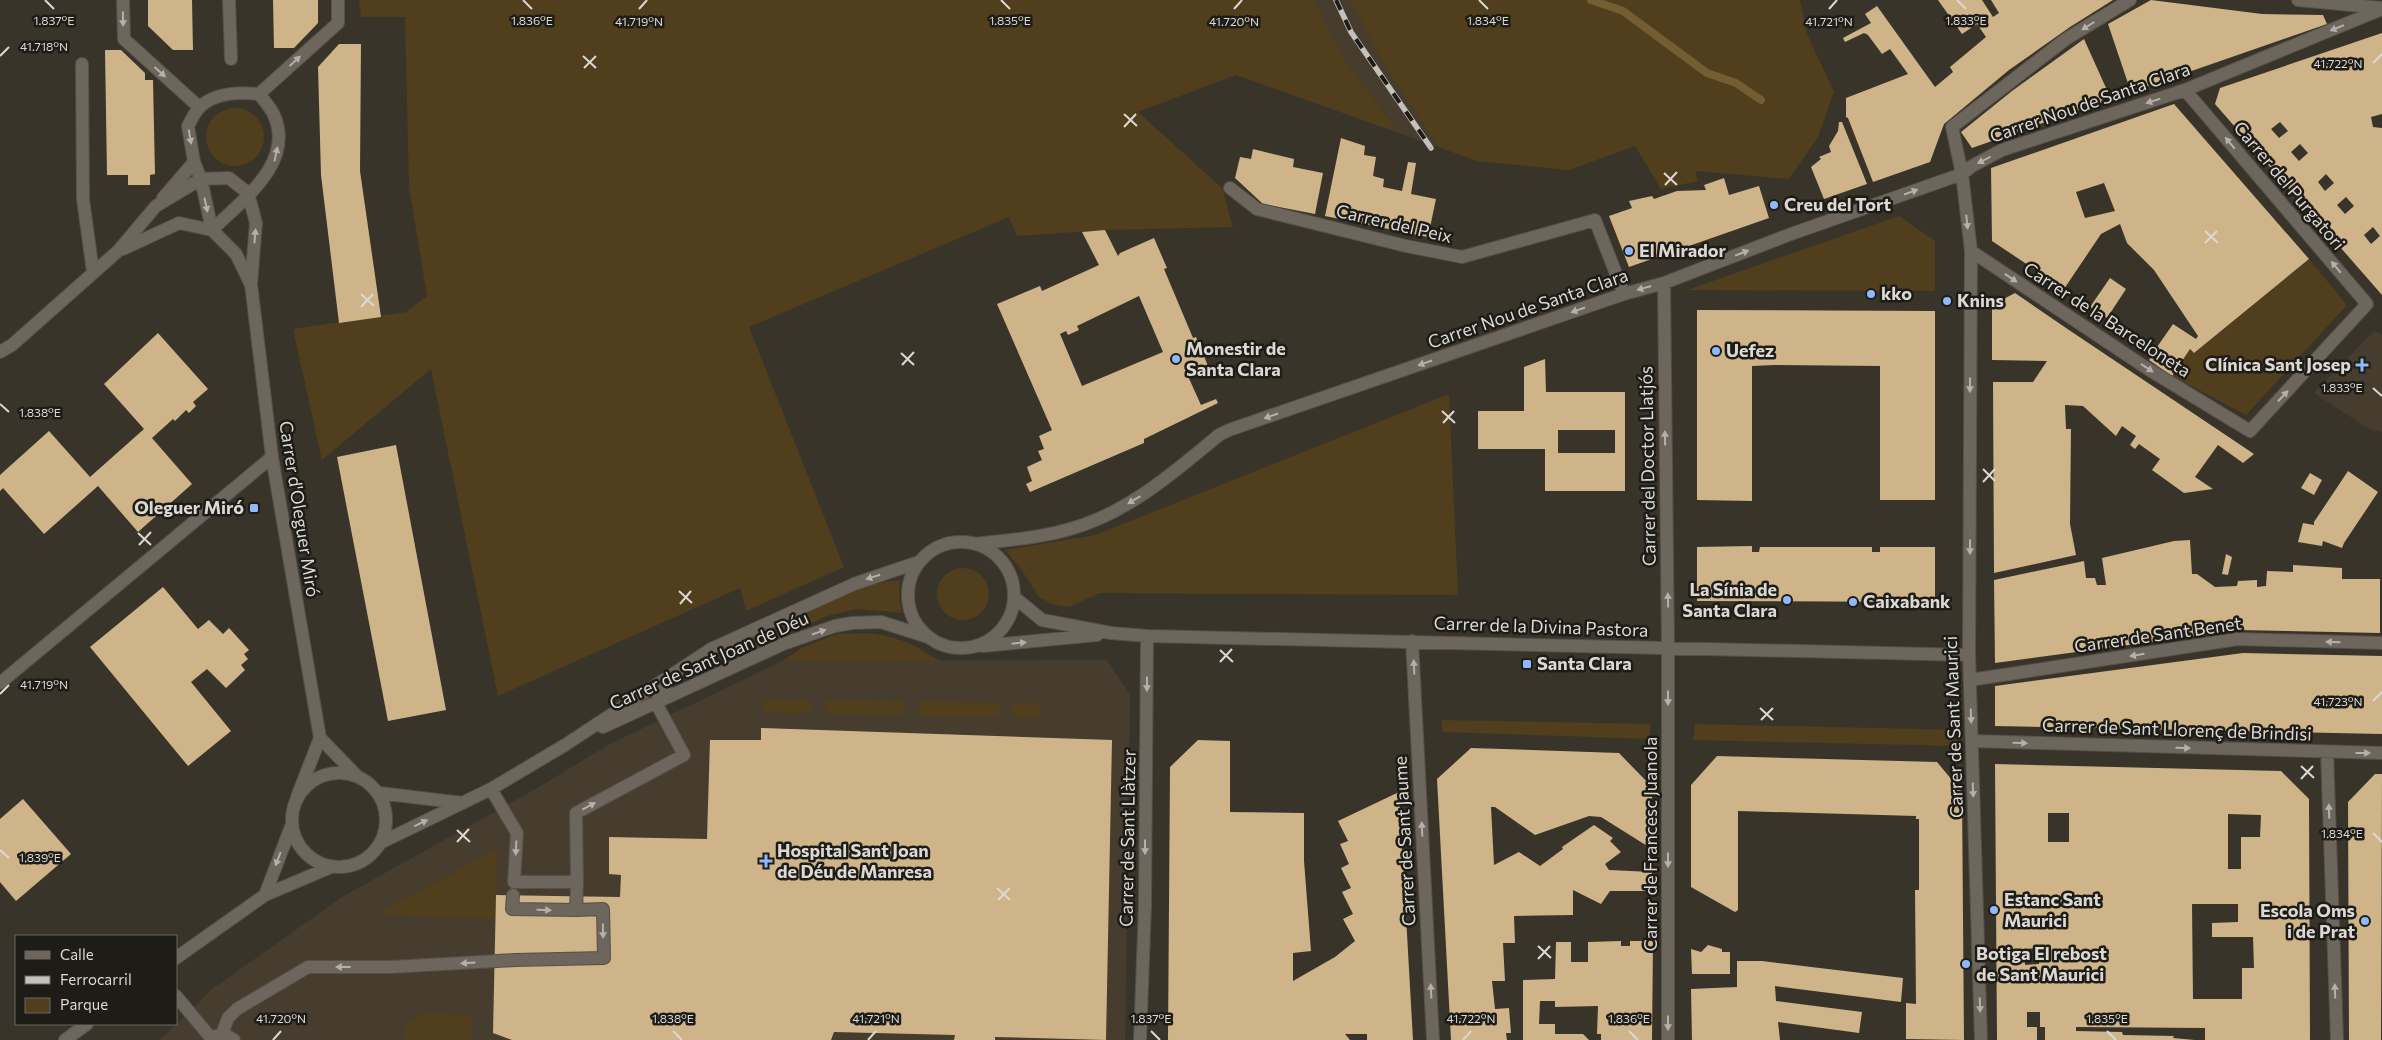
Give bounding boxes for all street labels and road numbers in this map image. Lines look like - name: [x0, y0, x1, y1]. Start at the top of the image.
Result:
- street label: Carrer Nou de Santa Clara: [1987, 57, 2193, 147]
- street label: Carrer del Purgatori: [2230, 117, 2350, 254]
- street label: Carrer del Peix: [1334, 199, 1455, 247]
- street label: Carrer de la Barceloneta: [2020, 257, 2195, 381]
- street label: Carrer Nou de Santa Clara: [1425, 263, 1631, 353]
- street label: Carrer del Doctor Llatjós: [1634, 366, 1660, 566]
- street label: Carrer d'Oleguer Miró: [275, 419, 325, 599]
- street label: Carrer de Sant Joan de Déu: [606, 606, 812, 714]
- street label: Carrer de la Divina Pastora: [1433, 611, 1649, 641]
- street label: Carrer de Sant Benet: [2073, 611, 2243, 657]
- street label: Carrer de Sant Maurici: [1939, 636, 1967, 818]
- street label: Carrer de Sant Llorenç de Brindisi: [2042, 713, 2312, 745]
- street label: Carrer de Francesc Juanola: [1639, 737, 1661, 951]
- street label: Carrer de Sant Llàtzer: [1114, 749, 1140, 927]
- street label: Carrer de Sant Jaume: [1389, 755, 1419, 927]

